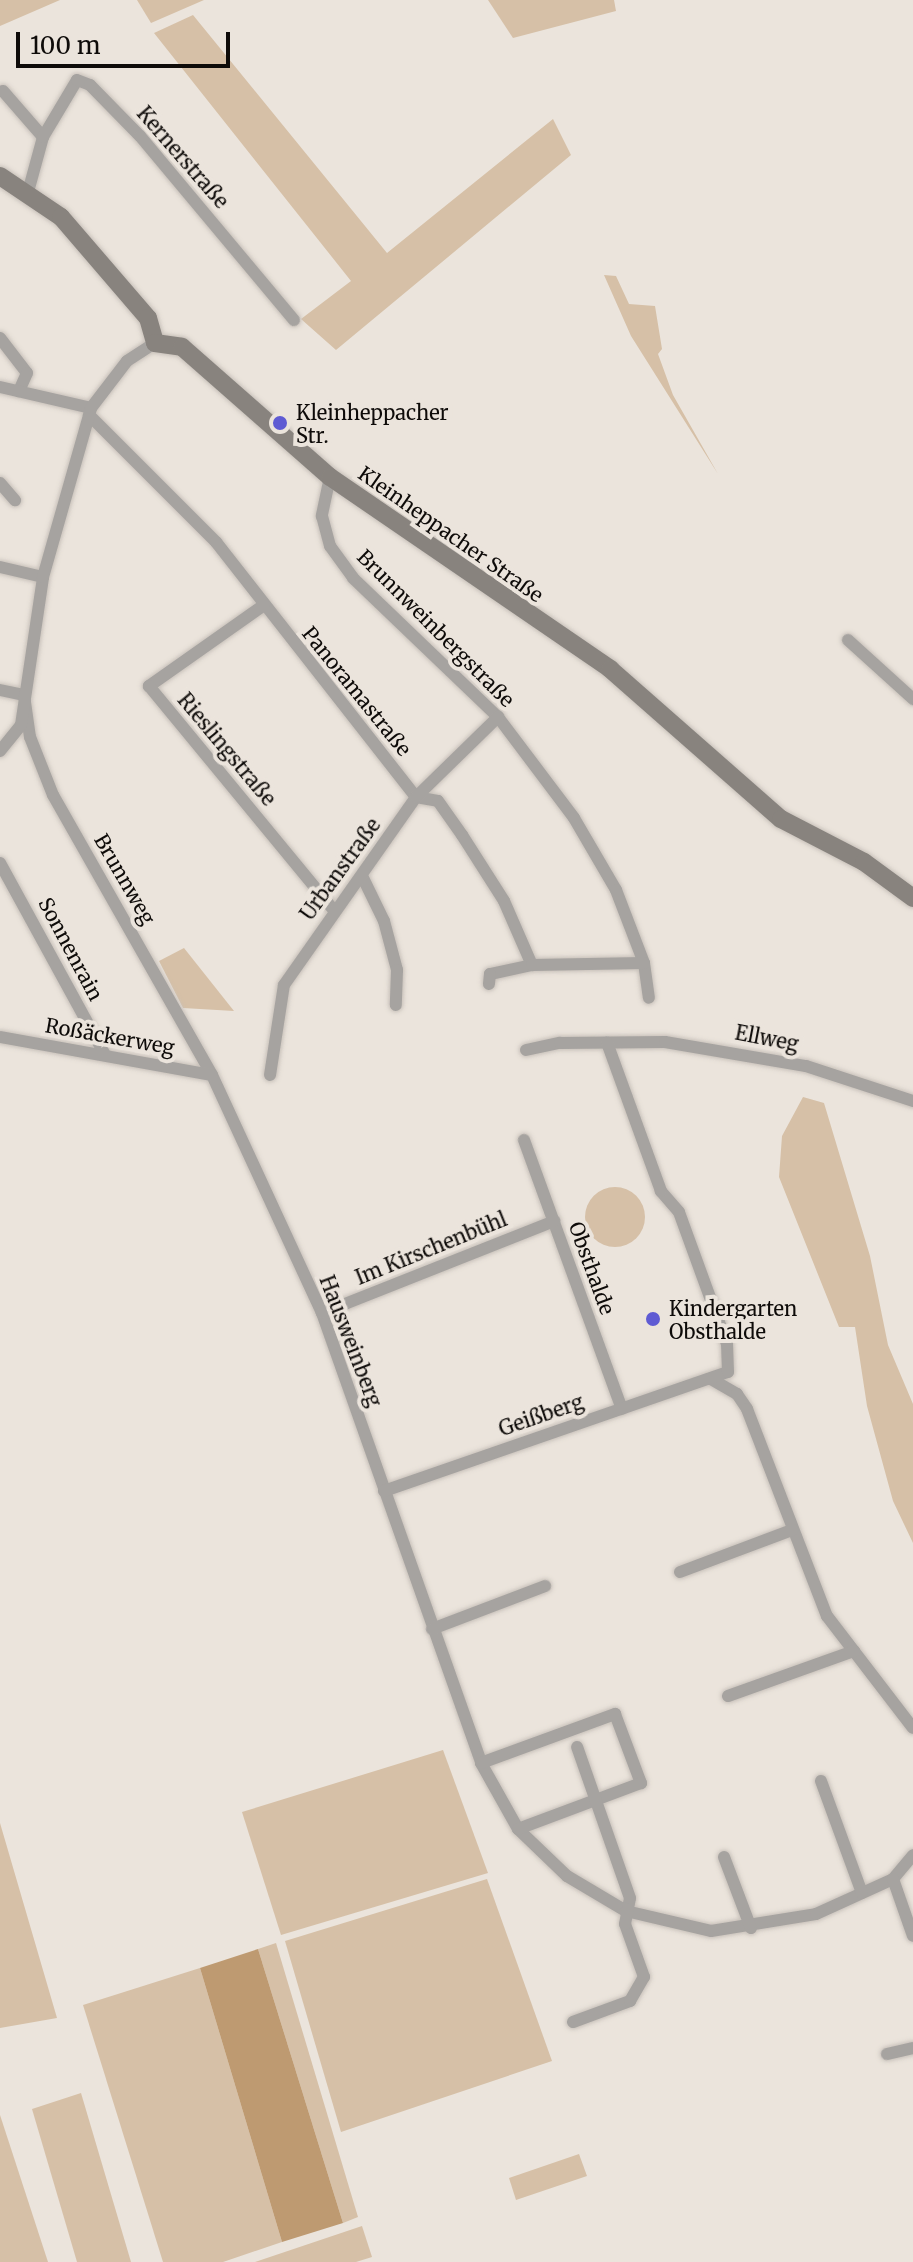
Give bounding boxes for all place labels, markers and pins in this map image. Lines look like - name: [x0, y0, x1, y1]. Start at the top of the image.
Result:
- place label: Kleinheppacher Str.: [296, 400, 449, 447]
- marker: Kleinheppacher Str.: [271, 414, 289, 432]
- place label: Kindergarten Obsthalde: [669, 1296, 797, 1343]
- marker: Kindergarten Obsthalde: [644, 1310, 662, 1328]

